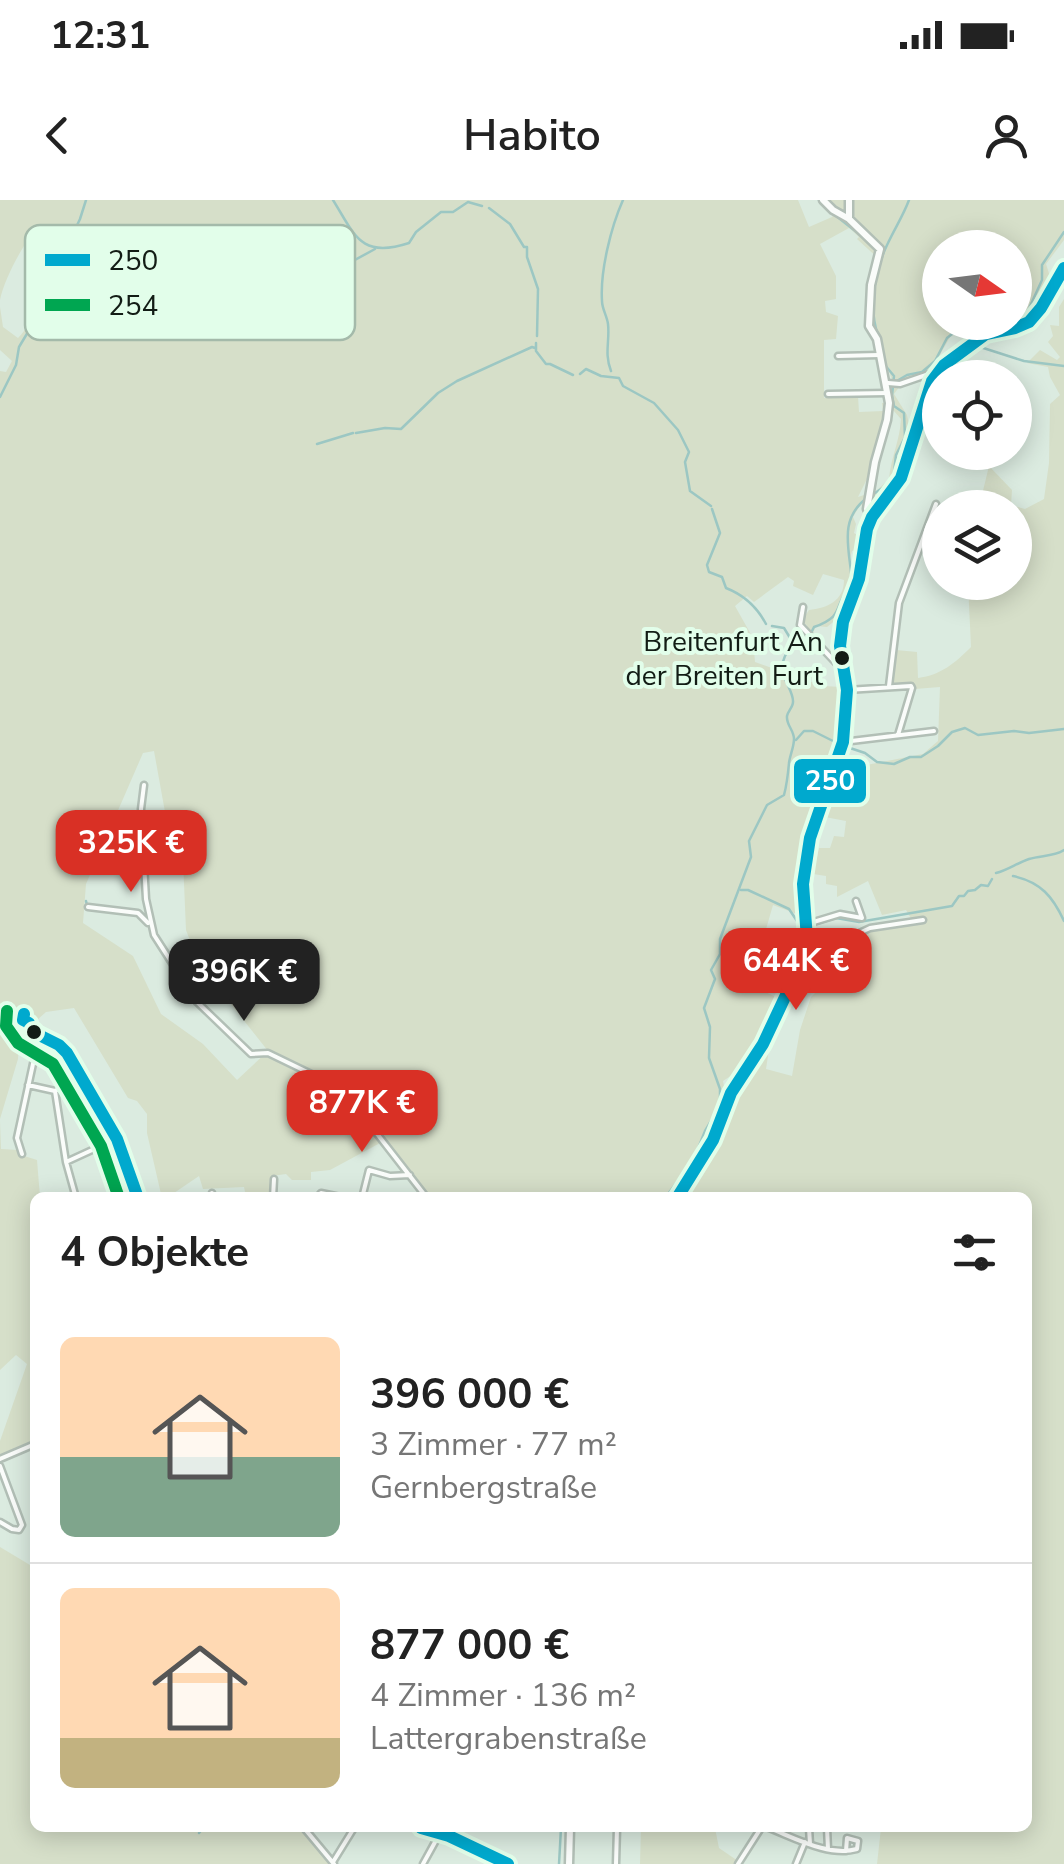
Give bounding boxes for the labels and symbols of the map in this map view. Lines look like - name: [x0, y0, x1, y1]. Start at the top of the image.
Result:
- legend: [25, 225, 355, 340]
- north arrow: [922, 230, 1032, 340]
- text: 250: [108, 242, 158, 280]
- text: 254: [108, 287, 158, 325]
- place label: Breitenfurt An der Breiten Furt: [625, 623, 823, 695]
- marker: Breitenfurt An der Breiten Furt: [832, 648, 852, 668]
- line badge: 250: [792, 757, 868, 805]
- text: 250: [805, 762, 855, 800]
- pin: 325K €: [50, 810, 212, 895]
- pin: 644K €: [715, 928, 877, 1013]
- pin: 396K €: [163, 939, 325, 1024]
- unlabelled marker: [24, 1022, 44, 1042]
- pin: 877K €: [281, 1070, 443, 1155]

